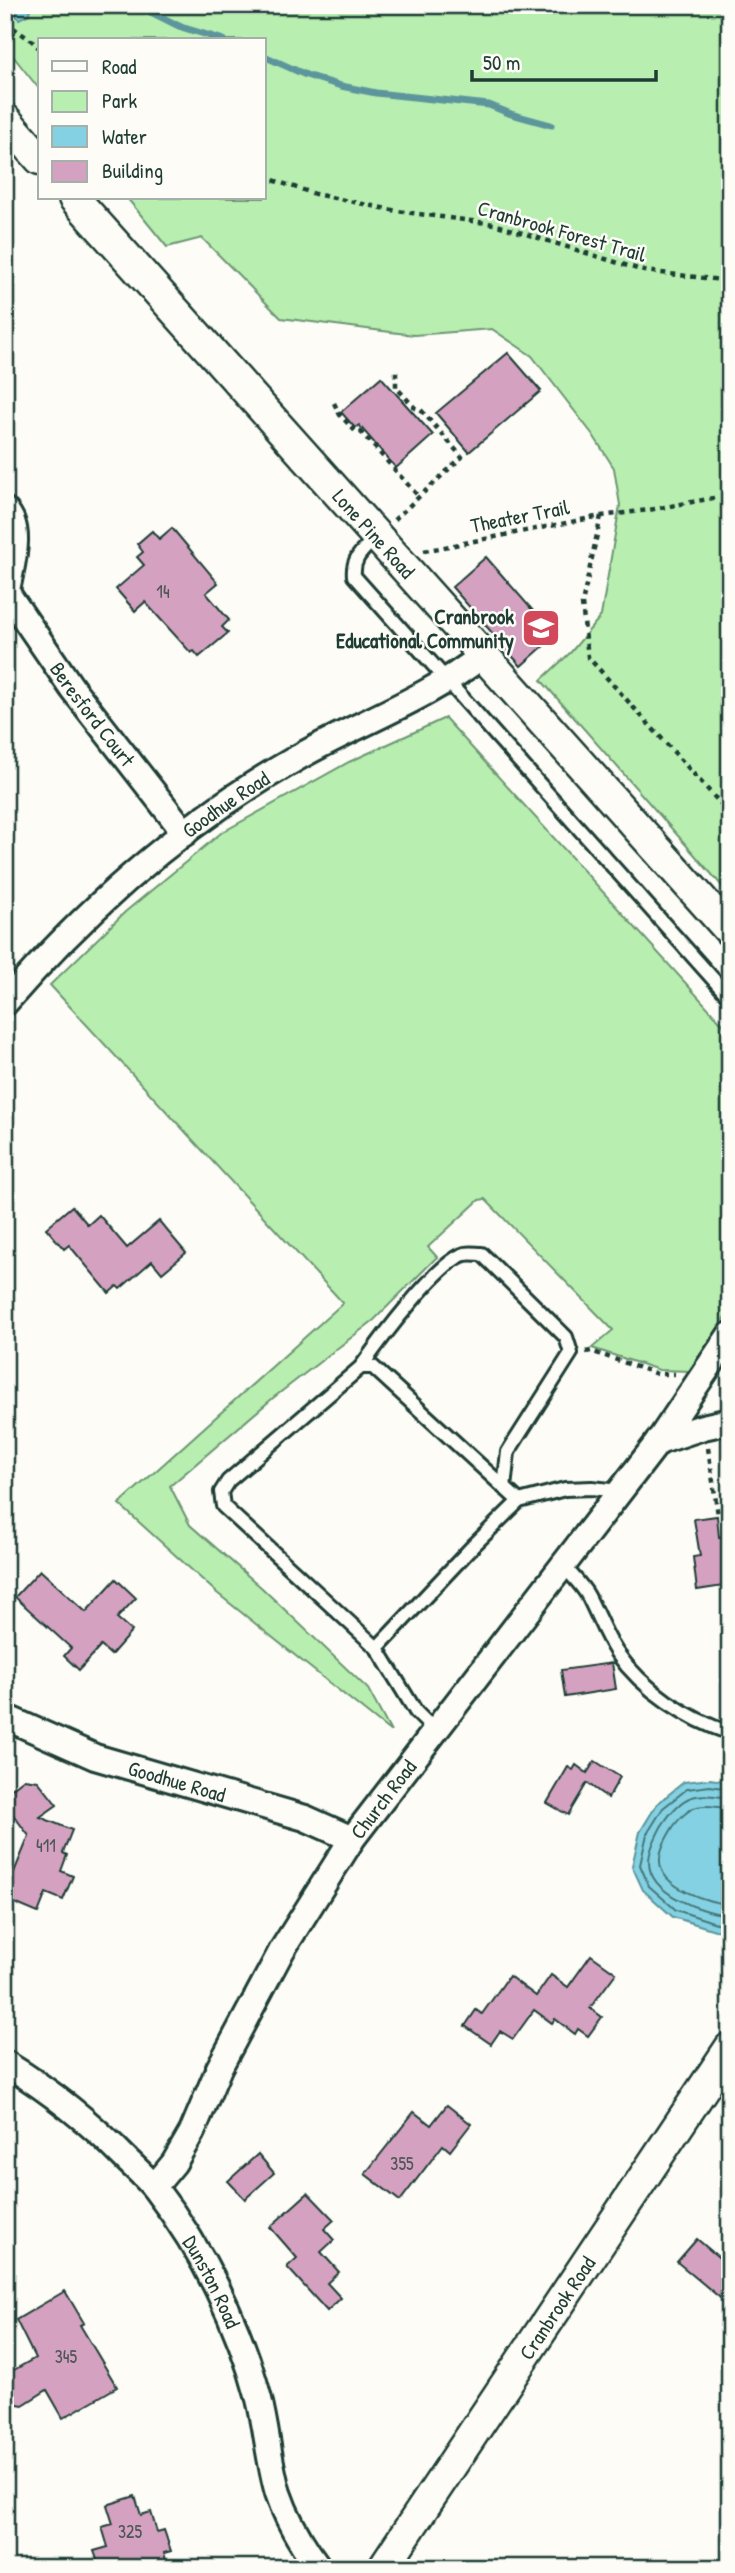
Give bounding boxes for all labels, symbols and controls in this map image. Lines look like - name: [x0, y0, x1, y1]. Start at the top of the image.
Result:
- legend: [38, 38, 266, 200]
- scale bar: [472, 38, 656, 82]
- text: 50 m: [483, 48, 520, 77]
- text: Road: [102, 52, 136, 81]
- text: Park: [102, 86, 137, 115]
- text: Water: [102, 122, 147, 151]
- text: Building: [102, 156, 163, 185]
- street label: Cranbrook Forest Trail: [474, 193, 650, 269]
- street label: Lone Pine Road: [326, 482, 422, 584]
- street label: Theater Trail: [468, 492, 572, 540]
- house number: 14: [156, 579, 170, 604]
- place label: Cranbrook Educational Community: [336, 602, 514, 656]
- school or university icon: Cranbrook Educational Community: [520, 607, 562, 649]
- street label: Beresford Court: [44, 656, 143, 773]
- street label: Goodhue Road: [176, 763, 275, 844]
- street label: Goodhue Road: [125, 1753, 229, 1809]
- street label: Church Road: [343, 1753, 423, 1845]
- house number: 411: [36, 1833, 56, 1858]
- house number: 355: [390, 2151, 414, 2176]
- street label: Dunston Road: [177, 2230, 248, 2332]
- street label: Cranbrook Road: [512, 2250, 602, 2365]
- house number: 345: [55, 2344, 78, 2369]
- house number: 325: [118, 2519, 142, 2544]

